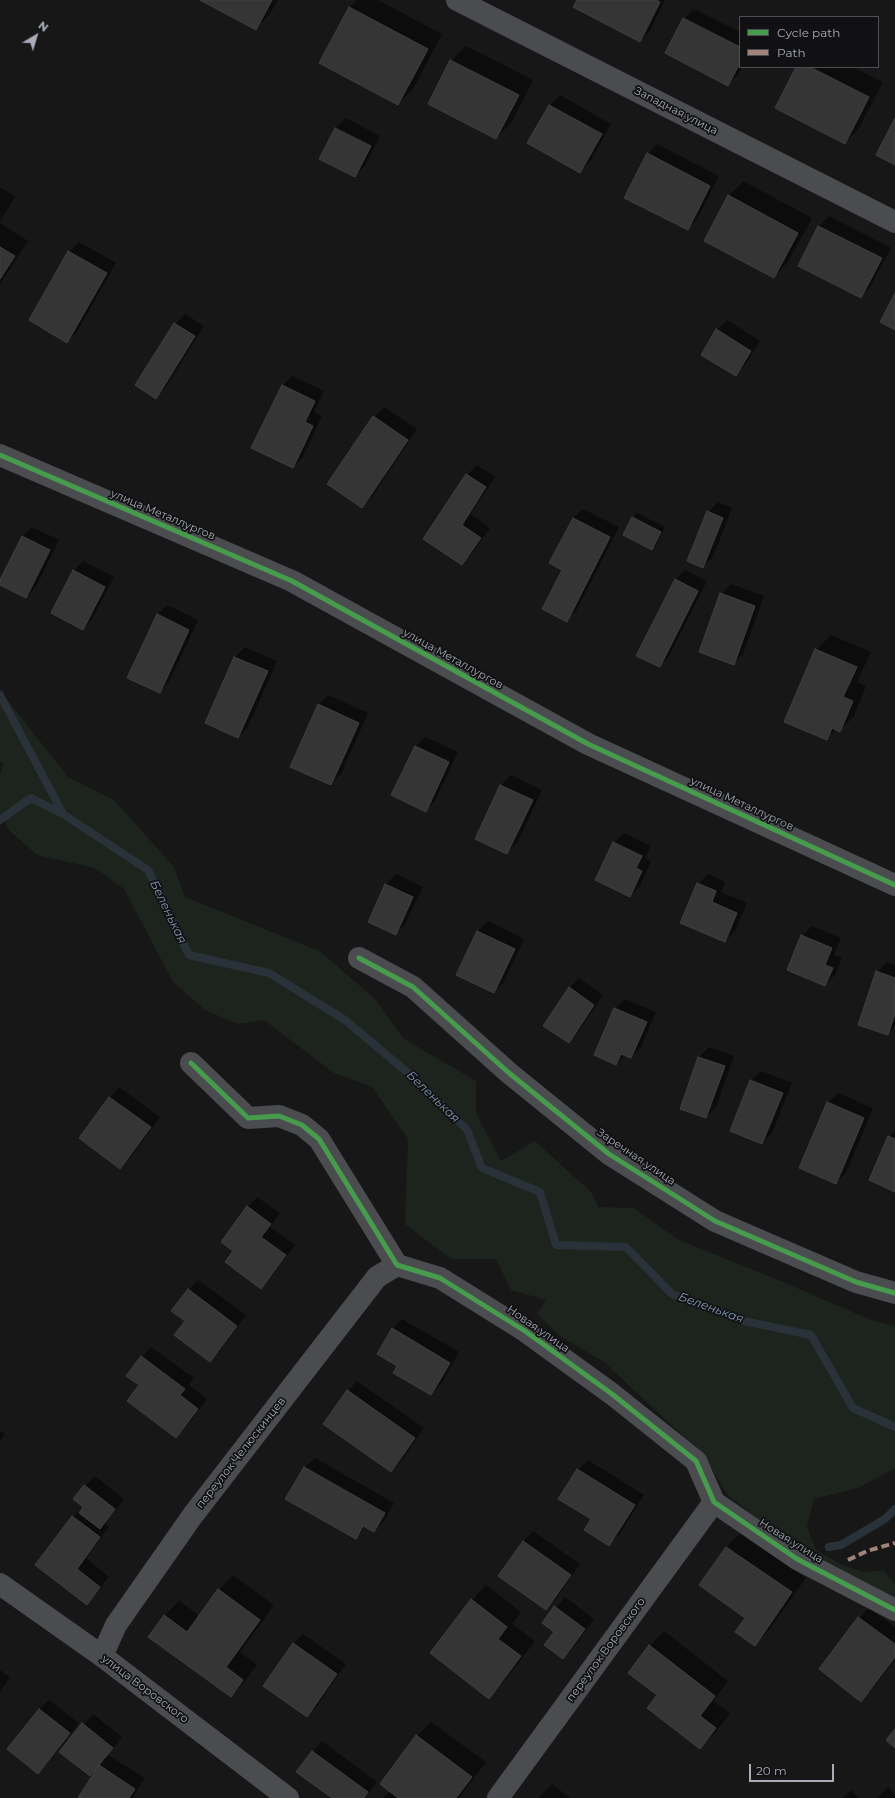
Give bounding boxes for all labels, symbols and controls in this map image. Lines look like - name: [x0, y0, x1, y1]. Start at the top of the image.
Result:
- north arrow: [16, 16, 56, 56]
- legend: [739, 16, 879, 68]
- text: N: [36, 18, 51, 35]
- text: Cycle path: [777, 25, 840, 40]
- text: Path: [777, 45, 806, 60]
- street label: Западная улица: [632, 84, 720, 138]
- street label: улица Металлургов: [109, 487, 217, 543]
- street label: улица Металлургов: [401, 626, 505, 692]
- street label: улица Металлургов: [688, 774, 796, 834]
- water label: Беленькая: [147, 878, 189, 946]
- water label: Беленькая: [403, 1068, 463, 1126]
- street label: Заречная улица: [594, 1126, 678, 1188]
- water label: Беленькая: [676, 1290, 746, 1326]
- street label: Новая улица: [504, 1303, 572, 1355]
- street label: переулок Челюскинцев: [194, 1395, 288, 1511]
- street label: Новая улица: [757, 1516, 825, 1566]
- street label: переулок Воровского: [564, 1595, 648, 1705]
- street label: улица Воровского: [99, 1652, 191, 1726]
- scale bar: [751, 1756, 836, 1782]
- text: 20 m: [756, 1763, 787, 1778]

